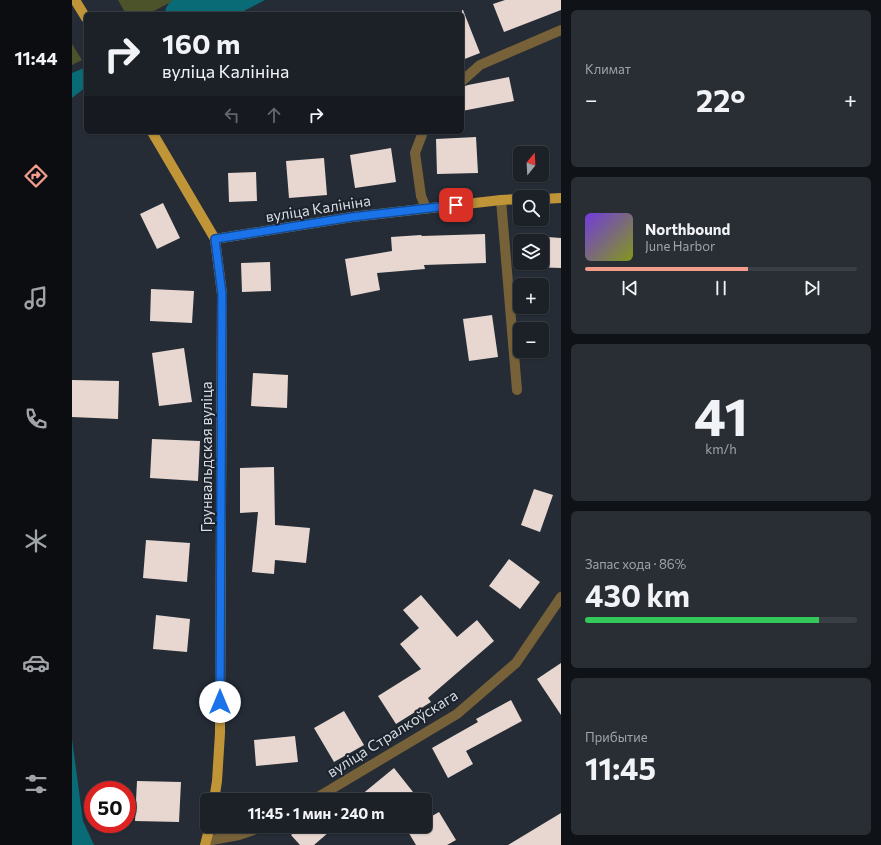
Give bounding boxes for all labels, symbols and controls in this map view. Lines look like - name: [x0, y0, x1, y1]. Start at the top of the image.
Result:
- text: 160 m: [162, 26, 240, 60]
- icon: right: [96, 28, 148, 80]
- text: 11:44: [14, 47, 58, 69]
- text: вуліца Калініна: [162, 60, 289, 82]
- text: Климат: [585, 61, 631, 77]
- text: 22°: [696, 81, 746, 118]
- text: −: [585, 86, 598, 113]
- text: +: [844, 86, 857, 113]
- icon: left: [221, 104, 243, 126]
- icon: ahead: [263, 104, 285, 126]
- icon: right: [305, 104, 327, 126]
- north arrow: [513, 146, 549, 182]
- map controls: [513, 146, 549, 358]
- icon: directions: [22, 162, 50, 190]
- pin: [439, 188, 473, 222]
- button: search: [513, 190, 549, 226]
- street label: вуліца Калініна: [264, 191, 372, 225]
- icon: arrive: [445, 194, 467, 216]
- text: Northbound: [645, 220, 730, 238]
- button: layers: [513, 234, 549, 270]
- text: June Harbor: [645, 238, 715, 254]
- icon: previous: [619, 277, 641, 299]
- icon: pause: [710, 277, 732, 299]
- icon: next: [801, 277, 823, 299]
- button: +: [513, 278, 549, 314]
- icon: music: [22, 284, 50, 312]
- button: −: [513, 322, 549, 358]
- street label: Грунвальдская вуліца: [197, 381, 215, 533]
- text: 41: [694, 383, 748, 447]
- icon: phone: [22, 405, 50, 433]
- text: km/h: [705, 441, 737, 457]
- icon: climate: [22, 527, 50, 555]
- text: Запас хода · 86%: [585, 556, 686, 572]
- text: 430 km: [585, 576, 690, 613]
- icon: car: [22, 649, 50, 677]
- position arrow: [199, 681, 241, 723]
- street label: вуліца Стралкоўскага: [323, 685, 461, 781]
- text: Прибытие: [585, 729, 648, 745]
- text: 11:45: [585, 749, 656, 786]
- icon: filters: [22, 770, 50, 798]
- speed limit sign: 50: [84, 781, 136, 833]
- text: 11:45 · 1 мин · 240 m: [248, 804, 384, 822]

